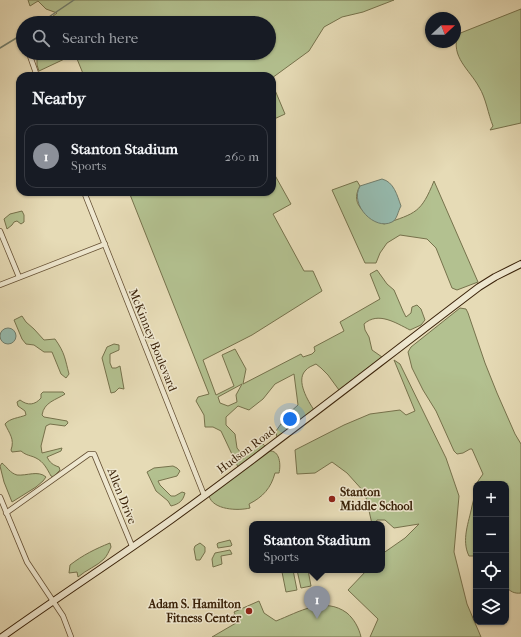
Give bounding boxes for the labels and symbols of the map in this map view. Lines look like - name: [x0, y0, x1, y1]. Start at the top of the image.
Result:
- north arrow: [425, 12, 461, 48]
- street label: McKinney Boulevard: [126, 287, 180, 394]
- your location: [280, 409, 300, 429]
- street label: Hudson Road: [214, 423, 278, 476]
- street label: Allen Drive: [104, 465, 140, 526]
- place label: Stanton Middle School: [339, 485, 413, 513]
- marker: Stanton Middle School: [327, 494, 337, 504]
- pin: 1: [304, 586, 330, 619]
- place label: Adam S. Hamilton Fitness Center: [147, 597, 242, 625]
- marker: Adam S. Hamilton Fitness Center: [244, 606, 254, 616]

